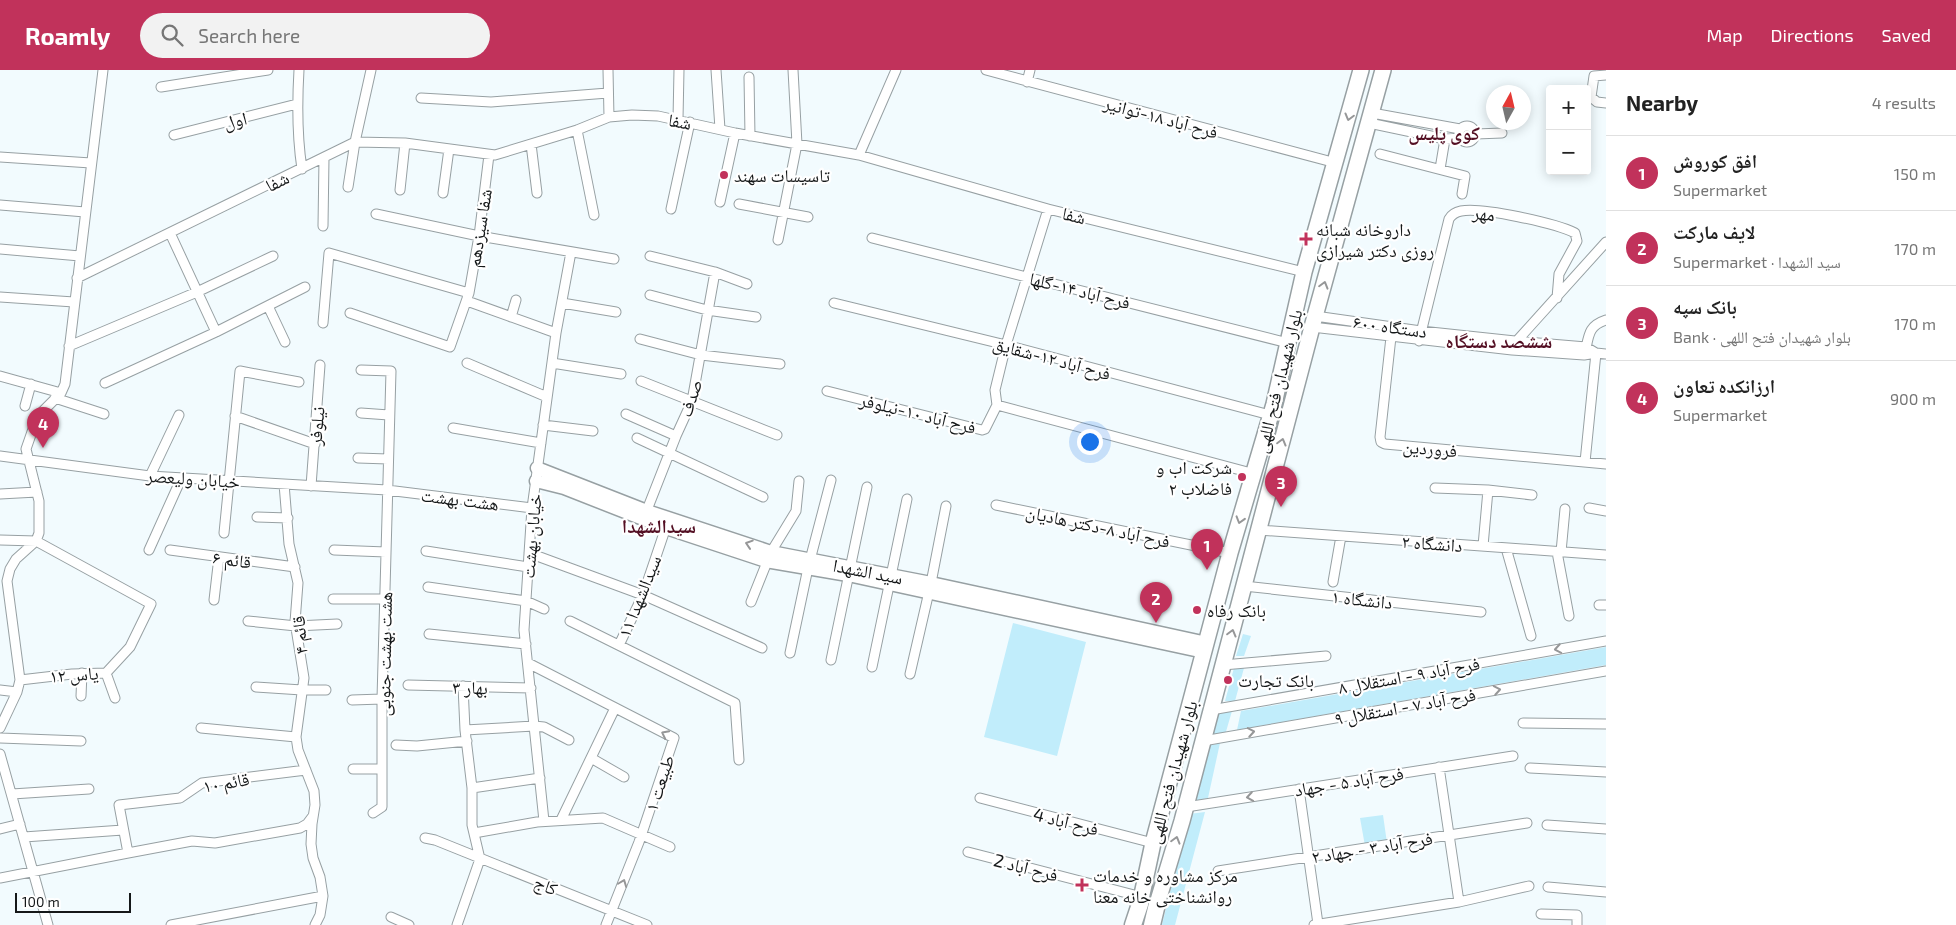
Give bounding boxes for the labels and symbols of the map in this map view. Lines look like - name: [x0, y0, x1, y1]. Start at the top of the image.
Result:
- north arrow: [1486, 85, 1531, 130]
- street label: فرح آباد ۱۸-توانیر: [1100, 91, 1221, 145]
- street label: اول: [221, 106, 249, 134]
- street label: شفا: [666, 108, 694, 134]
- one-way arrow: [1344, 112, 1354, 121]
- district label: کوی پلیس: [1408, 121, 1480, 145]
- place label: تاسیسات سهند: [734, 164, 830, 186]
- street label: شفا: [262, 166, 292, 196]
- marker: تاسیسات سهند: [718, 169, 730, 181]
- street label: شفا سیزدهم: [462, 187, 498, 269]
- street label: شفا: [1060, 201, 1088, 229]
- street label: مهر: [1471, 201, 1496, 225]
- place label: داروخانه شبانه روزی دکتر شیرازی: [1316, 218, 1434, 262]
- marker: داروخانه شبانه روزی دکتر شیرازی: [1300, 233, 1312, 245]
- street label: فرح آباد ۱۴-گلها: [1027, 267, 1133, 315]
- one-way arrow: [1318, 281, 1328, 289]
- street label: بلوار شهیدان فتح اللهی: [1250, 307, 1308, 456]
- street label: ۶۰۰ دستگاه: [1352, 310, 1428, 342]
- district label: ششصد دستگاه: [1446, 329, 1552, 352]
- street label: فرح آباد ۱۲-شقایق: [990, 332, 1113, 386]
- street label: صدف: [674, 377, 706, 419]
- street label: فرح آباد ۱۰-نیلوفر: [856, 388, 978, 440]
- street label: نیلوفر: [303, 406, 329, 447]
- pin: 4: [27, 407, 59, 448]
- your location: [1077, 429, 1103, 455]
- street label: فروردین: [1402, 435, 1458, 462]
- one-way arrow: [1276, 437, 1287, 446]
- place label: شرکت اب و فاضلاب ۲: [1156, 456, 1232, 500]
- street label: خیابان ولیعصر: [144, 464, 241, 493]
- pin: 3: [1265, 466, 1297, 507]
- marker: شرکت اب و فاضلاب ۲: [1236, 471, 1248, 483]
- street label: هشت بهشت: [420, 483, 500, 515]
- street label: خیابان بهشت: [516, 493, 547, 579]
- street label: فرح آباد ۸-دکتر هادیان: [1023, 500, 1172, 554]
- district label: سیدالشهدا: [622, 514, 696, 537]
- one-way arrow: [1236, 516, 1246, 524]
- pin: 1: [1191, 529, 1223, 570]
- street label: دانشگاه ۲: [1401, 530, 1463, 556]
- one-way arrow: [745, 540, 753, 550]
- street label: قائم ۶: [211, 545, 253, 575]
- street label: سیدالشهدا ۱۱: [613, 552, 666, 640]
- street label: سید الشهدا: [831, 553, 905, 589]
- pin: 2: [1140, 582, 1172, 623]
- street label: دانشگاه ۱: [1331, 585, 1393, 613]
- street label: هشت بهشت جنوبی: [372, 591, 397, 717]
- place label: بانک رفاه: [1207, 599, 1266, 622]
- marker: بانک رفاه: [1191, 604, 1203, 616]
- street label: قائم ۴: [286, 615, 314, 655]
- one-way arrow: [1226, 629, 1236, 637]
- one-way arrow: [1554, 644, 1562, 654]
- street label: فرح آباد ۹ - استقلال ۸: [1337, 652, 1482, 700]
- street label: یاس ۱۲: [49, 661, 99, 688]
- place label: بانک تجارت: [1238, 669, 1314, 692]
- marker: بانک تجارت: [1222, 674, 1234, 686]
- street label: بهار ۳: [452, 676, 488, 699]
- street label: فرح آباد ۷ - استقلال ۹: [1333, 683, 1478, 731]
- one-way arrow: [1493, 685, 1502, 695]
- street label: بلوار شهیدان فتح اللهی: [1142, 698, 1204, 847]
- one-way arrow: [1247, 728, 1256, 738]
- one-way arrow: [661, 730, 670, 740]
- street label: طبیعت ۱: [640, 752, 679, 814]
- street label: فرح آباد ۵ - جهاد: [1293, 762, 1405, 802]
- street label: قائم ۱۰: [201, 767, 251, 799]
- one-way arrow: [1246, 791, 1254, 802]
- street label: فرح آباد 4: [1031, 802, 1101, 842]
- street label: فرح آباد ۳ - جهاد ۲: [1310, 827, 1434, 869]
- one-way arrow: [1171, 837, 1181, 845]
- street label: فرح آباد 2: [991, 848, 1061, 888]
- place label: مرکز مشاوره و خدمات روانشناختی خانه معنا: [1093, 864, 1238, 908]
- street label: کاج: [530, 870, 561, 902]
- marker: مرکز مشاوره و خدمات روانشناختی خانه معنا: [1075, 878, 1089, 892]
- one-way arrow: [617, 879, 627, 888]
- scale bar: [15, 890, 131, 913]

